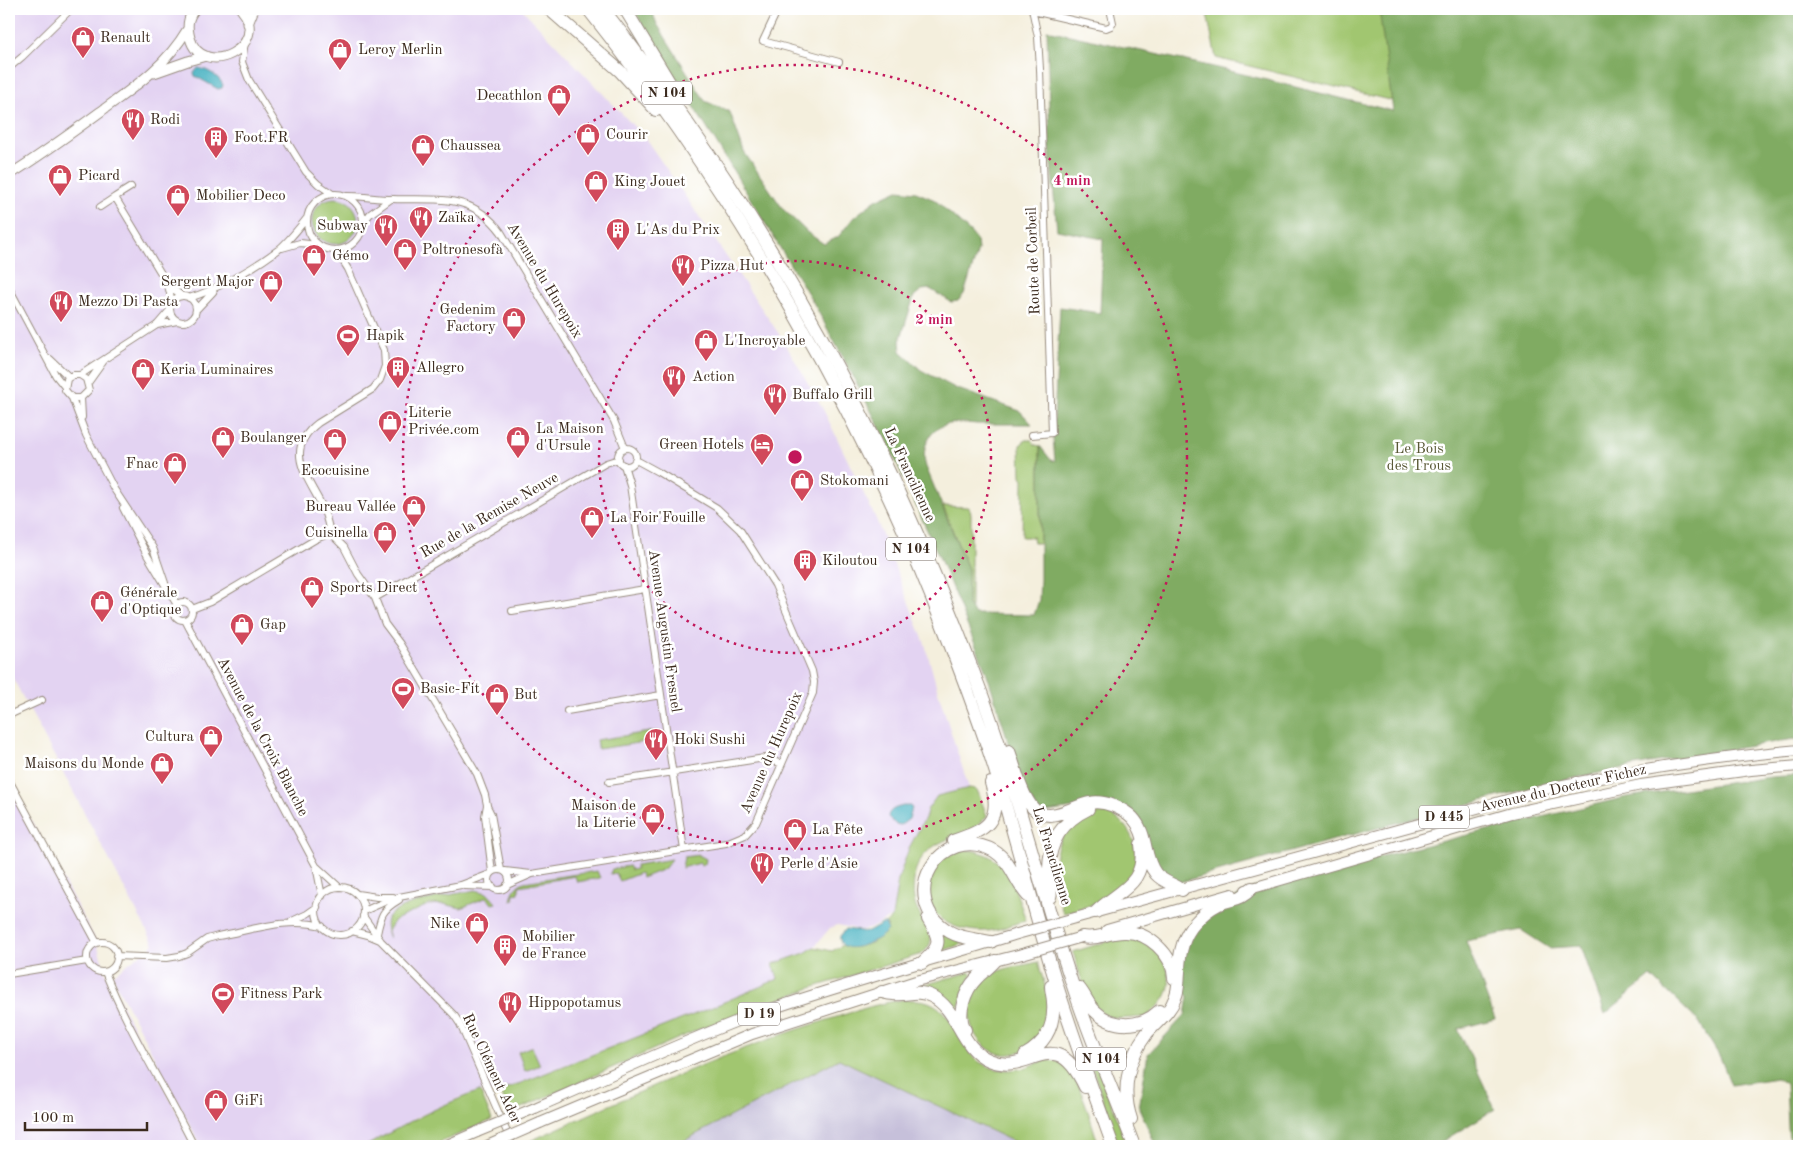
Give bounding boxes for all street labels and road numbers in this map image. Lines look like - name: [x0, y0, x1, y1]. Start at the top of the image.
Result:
- road number: N 104: [642, 82, 692, 105]
- street label: Route de Corbeil: [1025, 207, 1043, 315]
- street label: Avenue du Hurepoix: [504, 221, 584, 342]
- street label: La Francilienne: [881, 426, 937, 525]
- street label: Rue de la Remise Neuve: [419, 470, 561, 562]
- road number: N 104: [886, 538, 936, 560]
- street label: Avenue Augustin Fresnel: [645, 549, 683, 713]
- street label: Avenue de la Croix Blanche: [214, 655, 310, 819]
- street label: Avenue du Hurepoix: [738, 690, 806, 816]
- street label: Avenue du Docteur Fichez: [1478, 763, 1648, 815]
- street label: La Francilienne: [1029, 805, 1073, 907]
- road number: D 445: [1419, 806, 1469, 829]
- road number: D 19: [738, 1002, 780, 1026]
- street label: Rue Clément Ader: [459, 1012, 523, 1126]
- road number: N 104: [1076, 1048, 1126, 1070]

